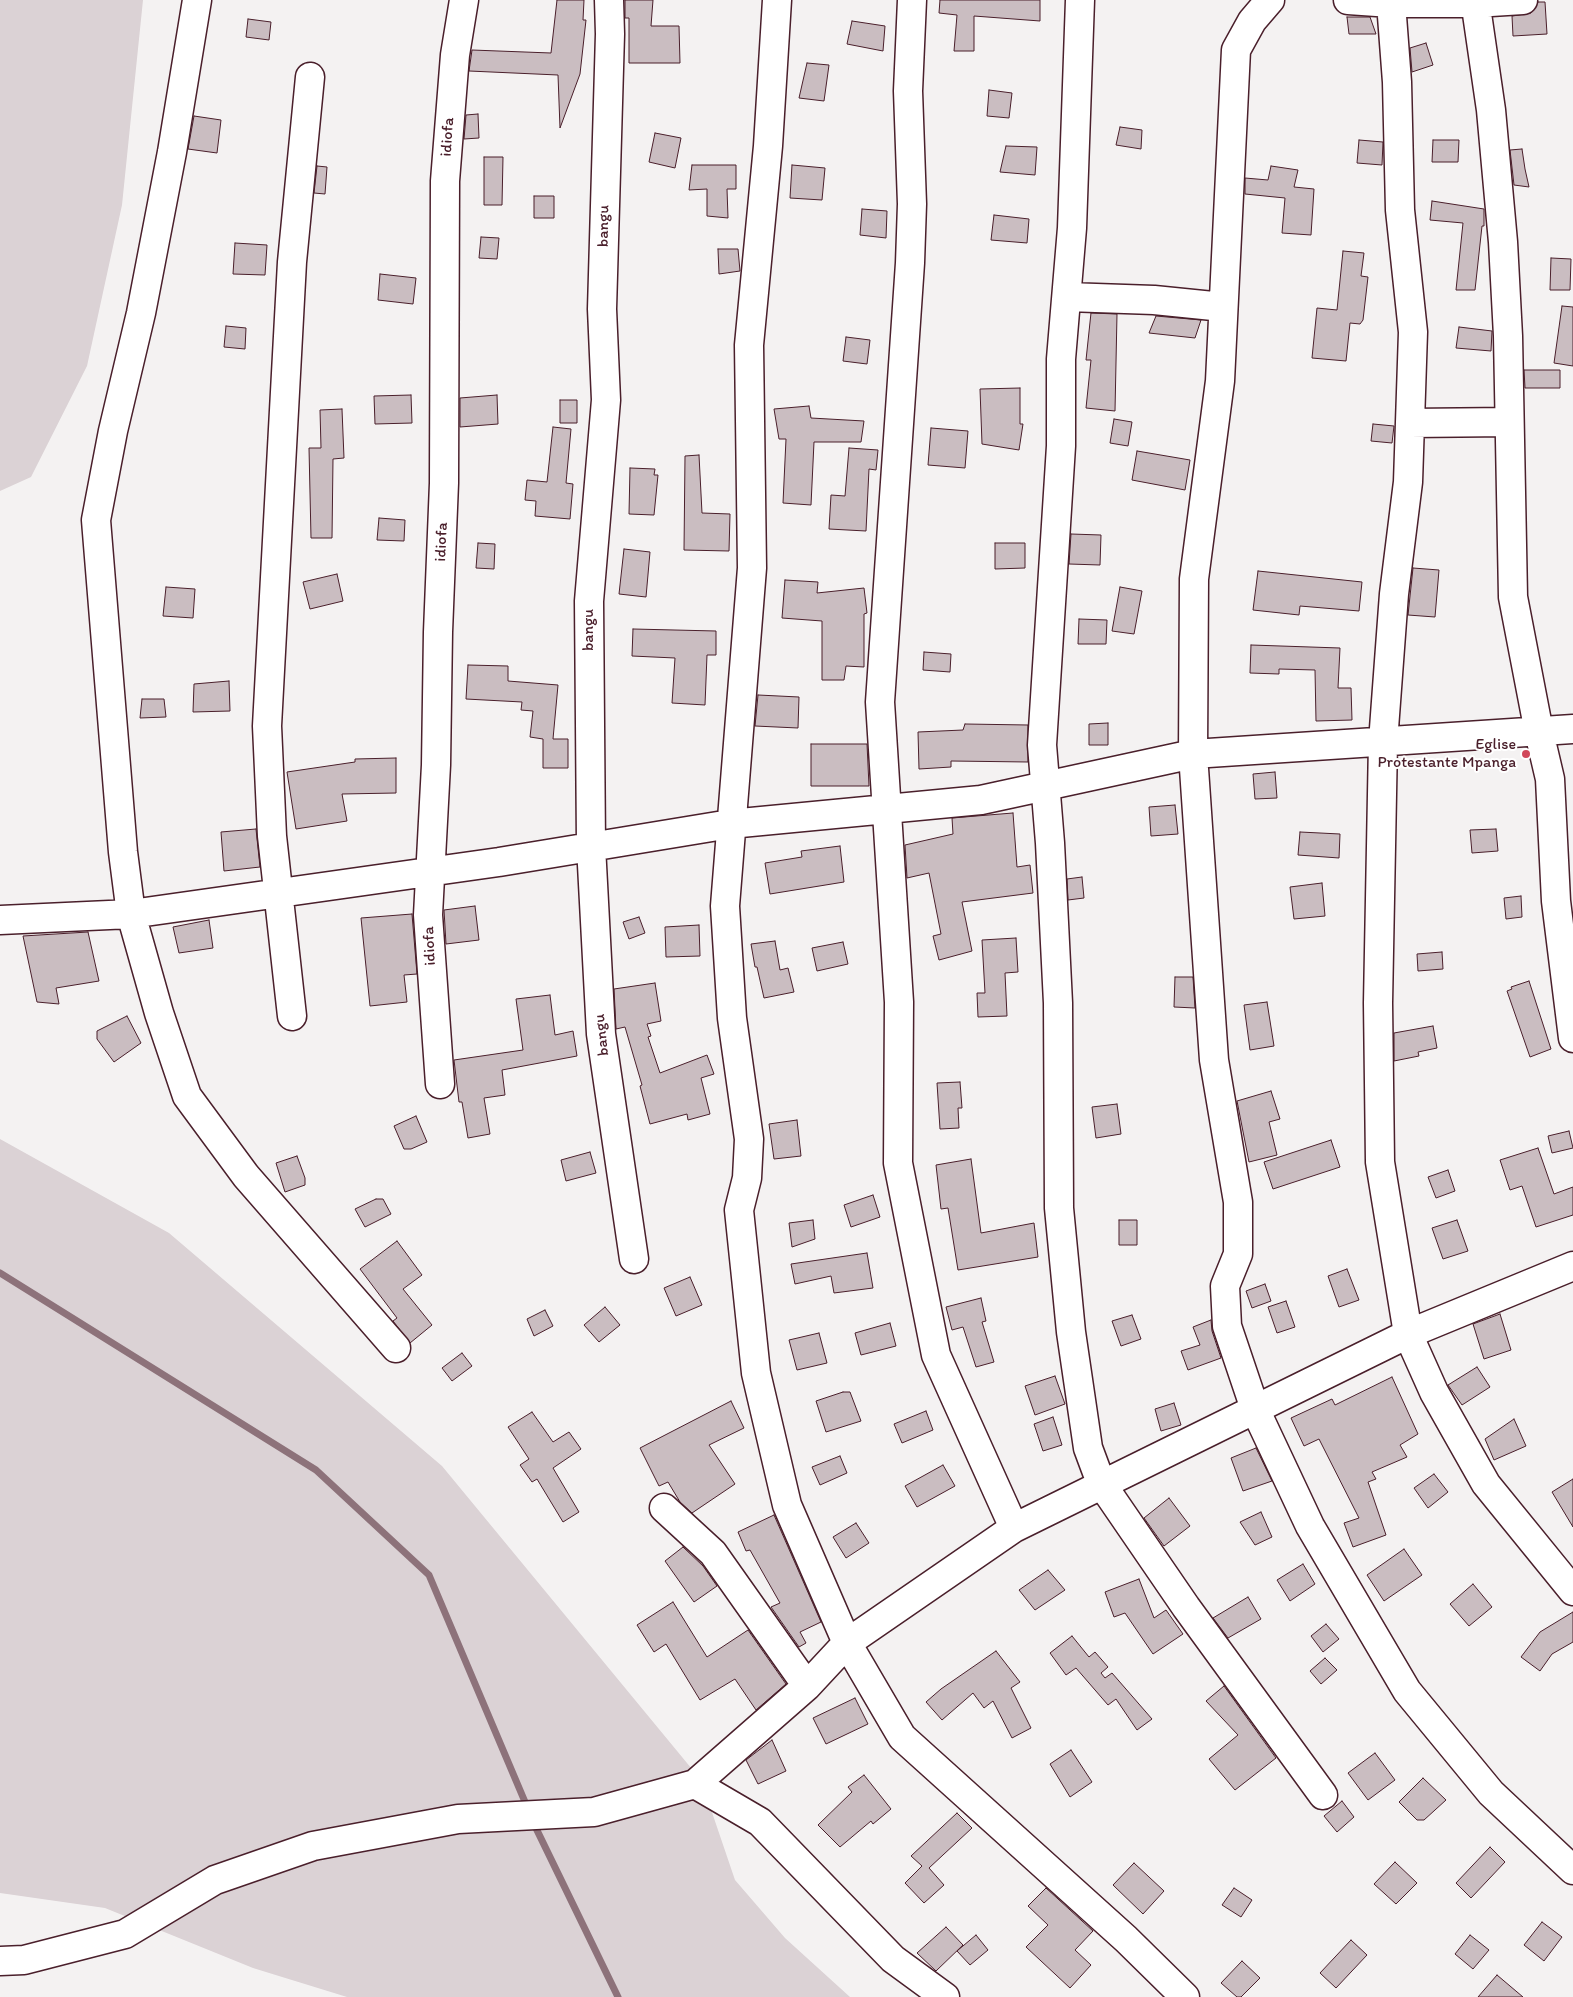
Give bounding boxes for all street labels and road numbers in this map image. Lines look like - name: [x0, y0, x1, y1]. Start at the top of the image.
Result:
- street label: idiofa: [437, 117, 459, 157]
- street label: bangu: [594, 205, 614, 247]
- street label: idiofa: [431, 522, 453, 562]
- street label: bangu: [579, 609, 599, 651]
- street label: idiofa: [419, 926, 441, 966]
- street label: bangu: [590, 1013, 614, 1057]

